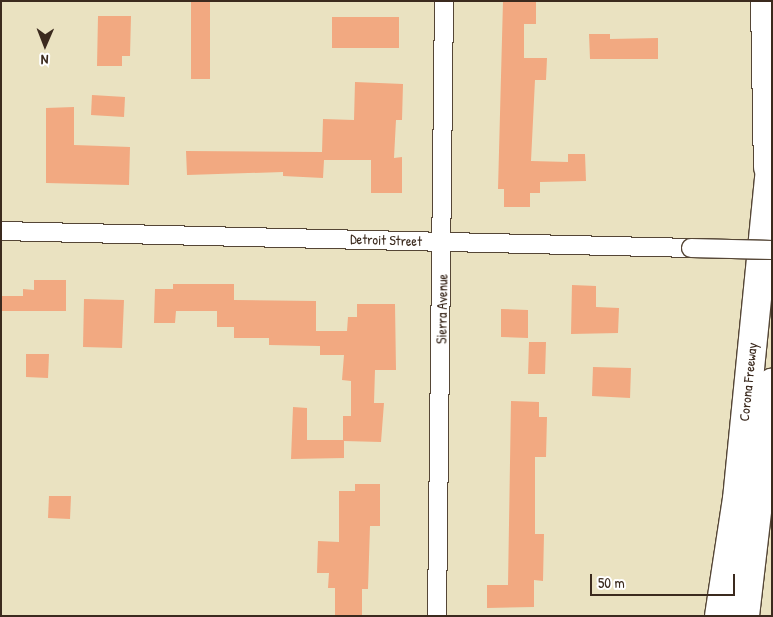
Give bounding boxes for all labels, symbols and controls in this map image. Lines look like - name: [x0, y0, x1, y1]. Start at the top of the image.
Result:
- north arrow: [20, 20, 70, 70]
- text: N: [41, 51, 49, 70]
- street label: Detroit Street: [350, 230, 422, 250]
- street label: Sierra Avenue: [433, 274, 451, 344]
- street label: Corona Freeway: [736, 342, 760, 422]
- scale bar: [593, 564, 738, 596]
- text: 50 m: [598, 572, 625, 593]

